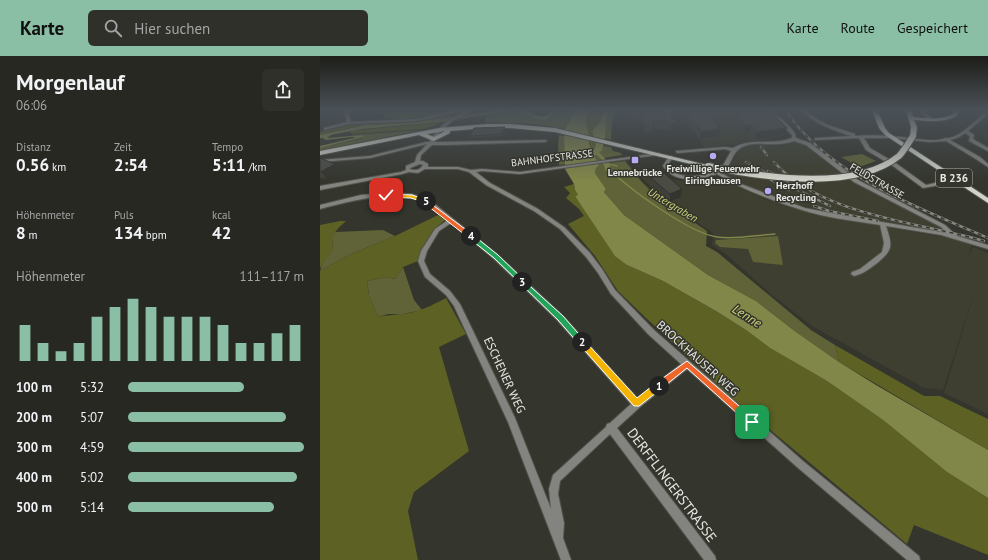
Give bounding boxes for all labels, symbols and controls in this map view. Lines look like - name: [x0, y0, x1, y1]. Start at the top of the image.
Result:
- search box: [88, 10, 368, 46]
- text: Karte: [20, 16, 64, 40]
- icon: search: [102, 17, 124, 39]
- text: Hier suchen: [134, 19, 210, 38]
- text: Karte: [787, 19, 819, 37]
- text: Route: [841, 19, 875, 37]
- text: Gespeichert: [897, 19, 968, 37]
- text: Morgenlauf: [16, 68, 124, 96]
- button: share: [262, 69, 304, 111]
- text: 06:06: [16, 97, 47, 114]
- text: Distanz: [16, 140, 51, 154]
- text: Zeit: [114, 140, 132, 154]
- text: Tempo: [212, 140, 243, 154]
- street label: BAHNHOFSTRASSE: [510, 147, 594, 169]
- marker: Freiwillige Feuerwehr Eiringhausen: [708, 151, 718, 161]
- text: 0.56: [16, 154, 49, 176]
- text: 2:54: [114, 154, 148, 176]
- text: 5:11: [212, 154, 246, 176]
- marker: Lennebrücke: [630, 155, 640, 165]
- text: km: [49, 160, 66, 174]
- text: /km: [246, 160, 267, 174]
- street label: FELDSTRASSE: [847, 160, 907, 202]
- place label: Freiwillige Feuerwehr Eiringhausen: [666, 162, 760, 187]
- place label: Lennebrücke: [608, 166, 662, 179]
- road number: B 236: [936, 169, 972, 187]
- pin: [369, 178, 403, 212]
- place label: Herzhoff Recycling: [776, 179, 816, 204]
- icon: check: [375, 184, 397, 206]
- water label: Untergraben: [646, 185, 701, 225]
- marker: Herzhoff Recycling: [763, 186, 773, 196]
- pin: 5: [416, 191, 436, 211]
- text: 5: [423, 194, 429, 208]
- text: Höhenmeter: [16, 208, 74, 222]
- text: Puls: [114, 208, 134, 222]
- text: kcal: [212, 208, 231, 222]
- text: 8: [16, 222, 26, 244]
- text: 134: [114, 222, 143, 244]
- text: 42: [212, 222, 231, 244]
- pin: 4: [461, 226, 481, 246]
- text: m: [26, 228, 38, 242]
- text: bpm: [143, 228, 167, 242]
- text: 4: [468, 229, 474, 243]
- text: Höhenmeter: [16, 268, 85, 285]
- text: 111–117 m: [240, 268, 304, 285]
- pin: 3: [512, 272, 532, 292]
- text: 3: [519, 275, 525, 289]
- water label: Lenne: [729, 300, 765, 332]
- street label: BROCKHAUSER WEG: [654, 317, 742, 399]
- pin: 2: [572, 332, 592, 352]
- street label: ESCHENER WEG: [481, 334, 529, 416]
- text: 2: [579, 335, 585, 349]
- pin: 1: [649, 376, 669, 396]
- text: 100 m: [16, 379, 52, 396]
- text: 5:32: [80, 379, 104, 396]
- text: 1: [656, 379, 662, 393]
- pin: [735, 405, 769, 439]
- text: 200 m: [16, 409, 52, 426]
- text: 5:07: [80, 409, 104, 426]
- icon: arrive: [741, 411, 763, 433]
- street label: DERFFLINGERSTRASSE: [623, 424, 721, 546]
- text: 300 m: [16, 439, 52, 456]
- text: 4:59: [80, 439, 104, 456]
- text: 400 m: [16, 469, 52, 486]
- text: 5:02: [80, 469, 104, 486]
- text: 500 m: [16, 499, 52, 516]
- text: 5:14: [80, 499, 104, 516]

